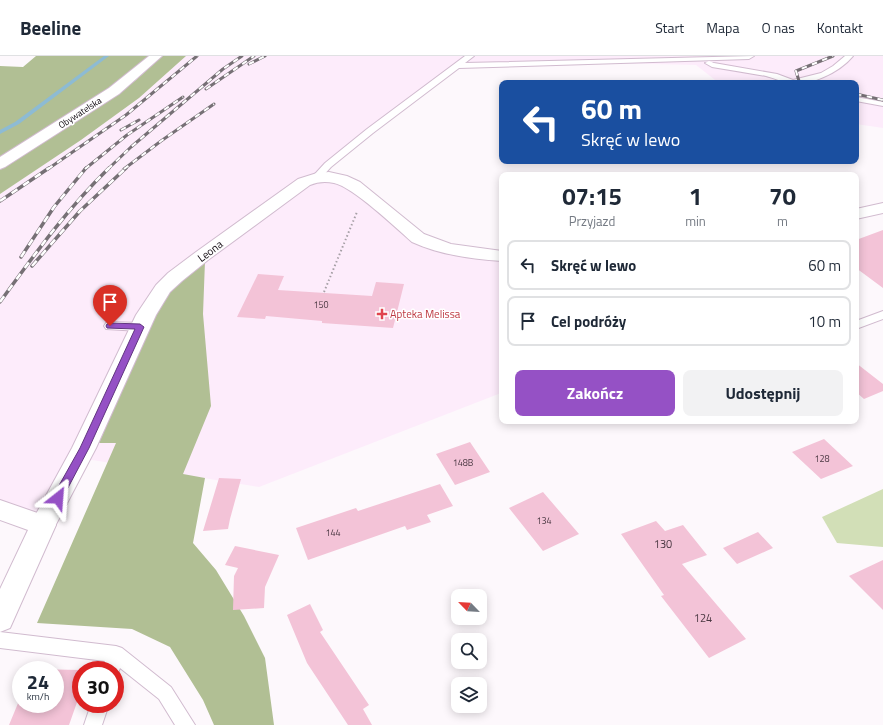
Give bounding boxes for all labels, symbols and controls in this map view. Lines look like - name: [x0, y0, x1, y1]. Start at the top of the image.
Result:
- text: Beeline: [20, 13, 81, 42]
- text: Start: [655, 17, 684, 38]
- text: Mapa: [706, 17, 739, 38]
- text: O nas: [761, 17, 795, 38]
- text: Kontakt: [817, 17, 863, 38]
- text: 60 m: [581, 87, 642, 130]
- street label: Obywatelska: [56, 94, 104, 131]
- icon: left: [515, 96, 567, 148]
- text: Skręć w lewo: [581, 126, 680, 153]
- text: 07:15: [562, 178, 622, 214]
- text: 1: [689, 178, 702, 214]
- text: 70: [769, 178, 796, 214]
- text: Przyjazd: [569, 211, 615, 231]
- text: min: [685, 211, 706, 231]
- text: m: [777, 211, 788, 231]
- street label: Leona: [194, 236, 226, 266]
- icon: left: [517, 254, 539, 276]
- text: Skręć w lewo: [551, 254, 636, 277]
- text: 60 m: [808, 254, 841, 277]
- pin: [93, 285, 127, 326]
- icon: arrive: [99, 291, 121, 313]
- house number: 150: [313, 298, 329, 311]
- place label: Apteka Melissa: [390, 306, 461, 322]
- marker: Apteka Melissa: [377, 309, 387, 319]
- icon: arrive: [517, 310, 539, 332]
- text: Cel podróży: [551, 310, 626, 333]
- text: 10 m: [808, 310, 841, 333]
- button: Zakończ: [515, 370, 675, 416]
- button: Udostępnij: [683, 370, 843, 416]
- house number: 128: [814, 452, 830, 465]
- house number: 148B: [453, 456, 474, 469]
- position arrow: [37, 477, 79, 519]
- house number: 134: [536, 514, 552, 527]
- house number: 144: [325, 526, 341, 539]
- house number: 130: [654, 536, 672, 552]
- north arrow: [451, 589, 487, 625]
- map controls: [451, 589, 487, 713]
- house number: 124: [694, 610, 712, 626]
- button: search: [451, 633, 487, 669]
- speed limit sign: 30: [72, 661, 124, 713]
- text: 24: [27, 666, 49, 697]
- button: layers: [451, 677, 487, 713]
- text: km/h: [27, 689, 49, 704]

